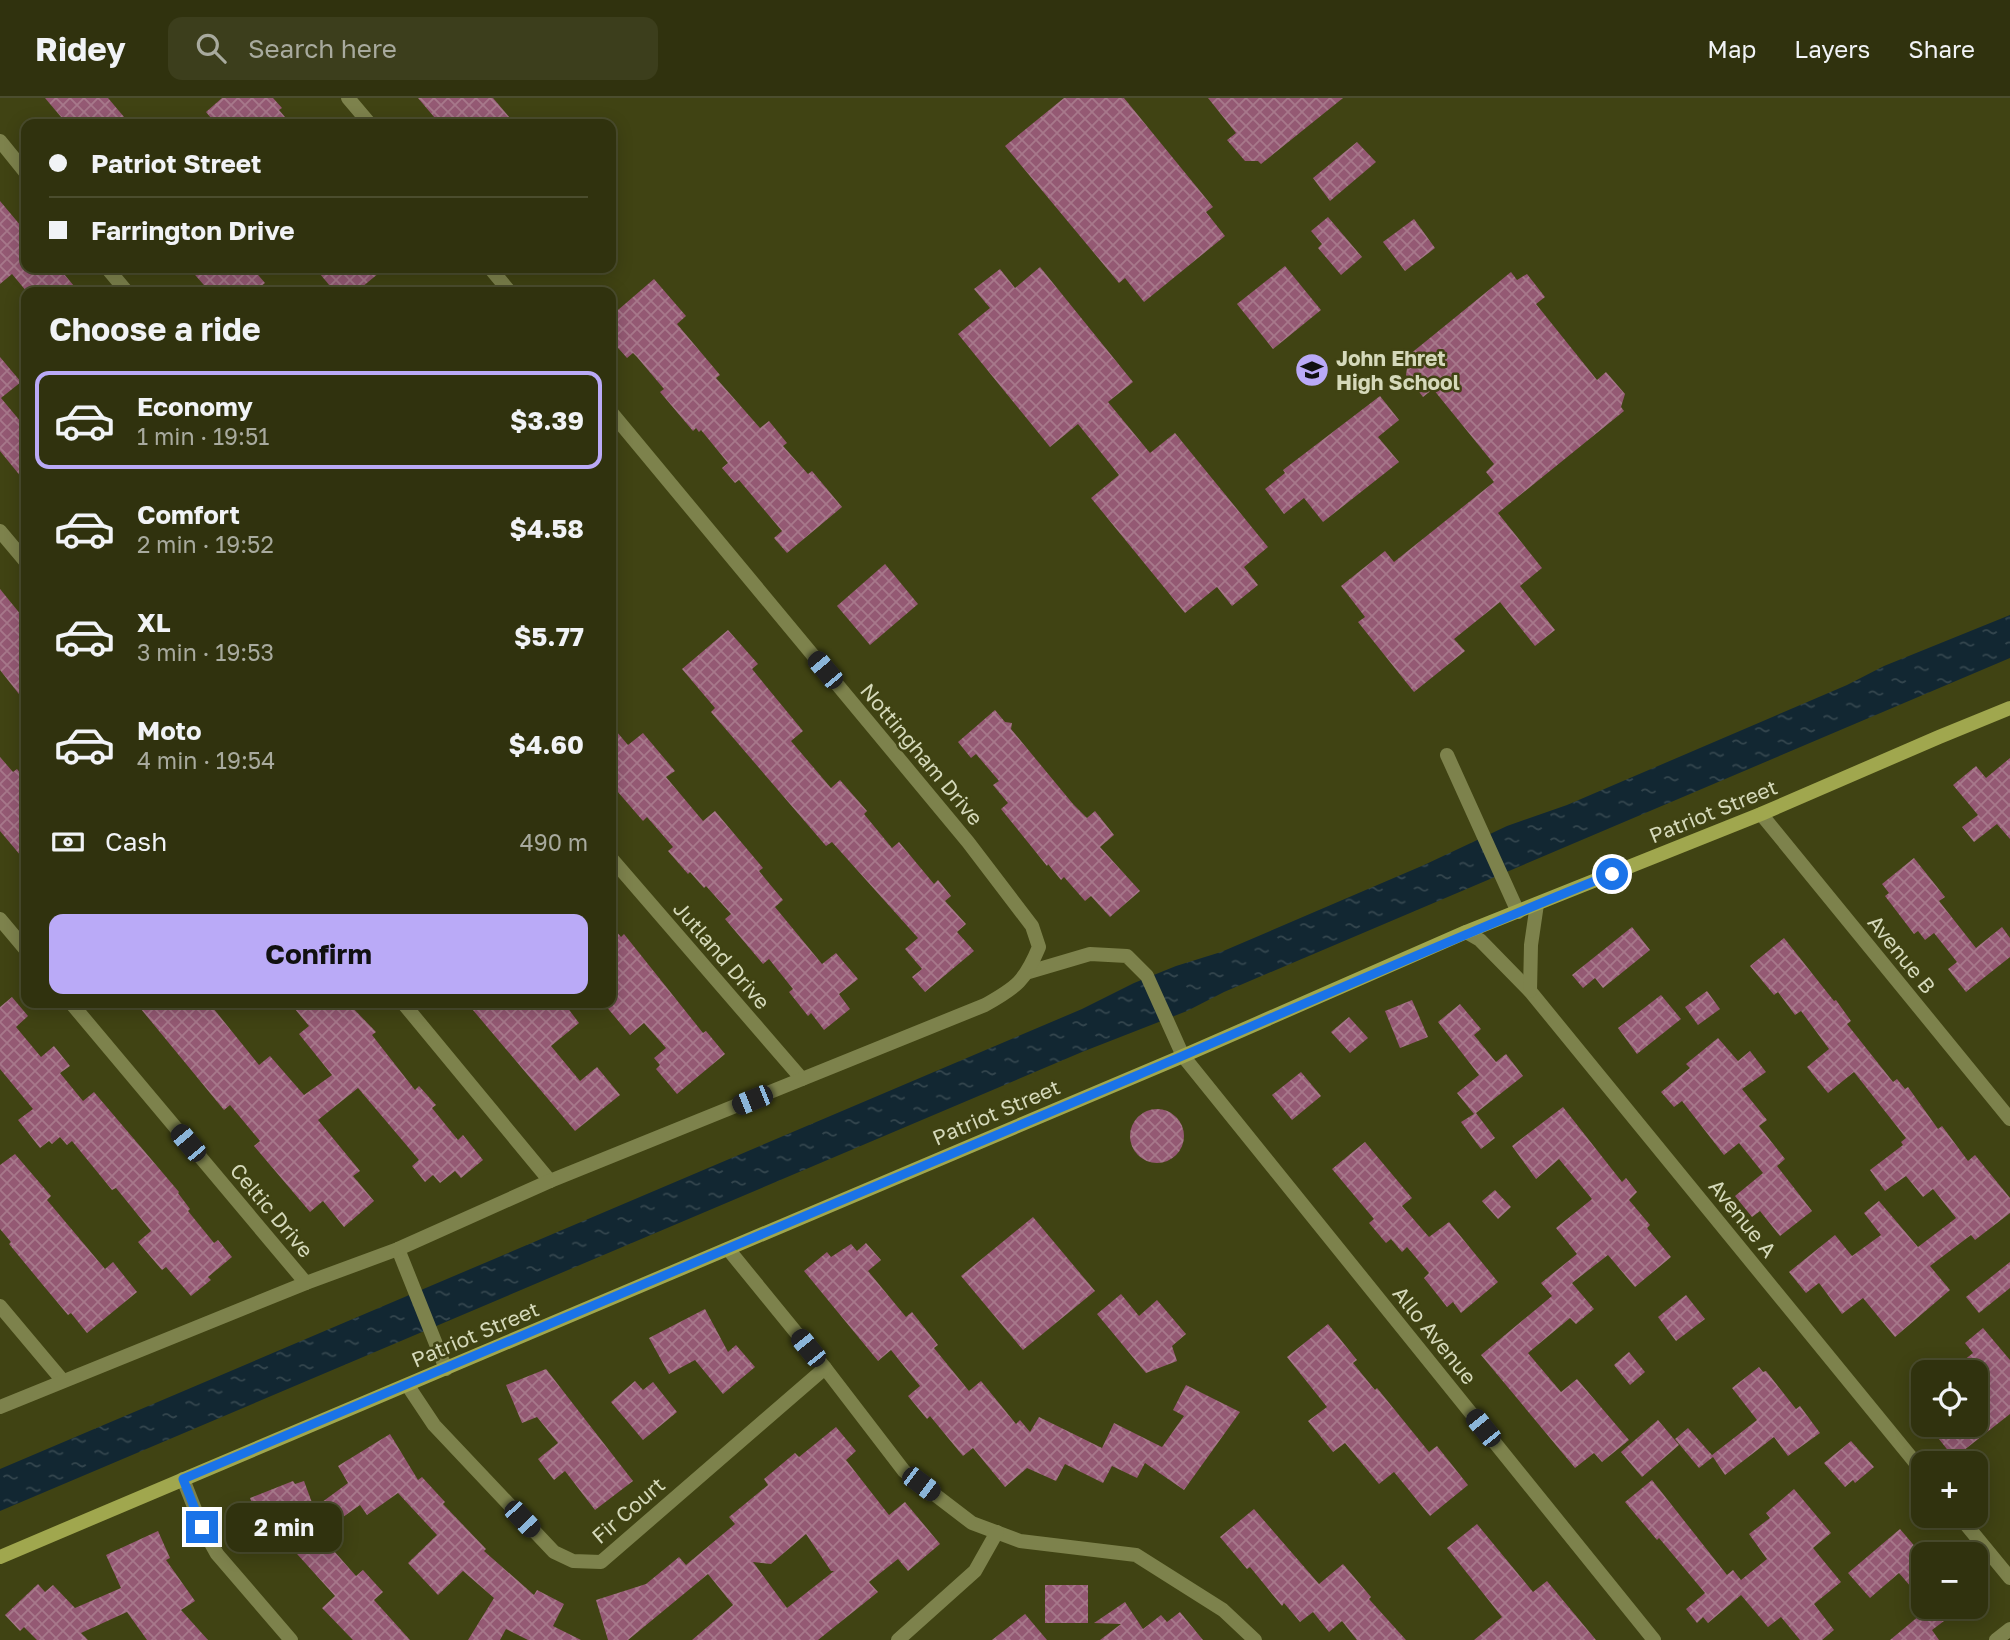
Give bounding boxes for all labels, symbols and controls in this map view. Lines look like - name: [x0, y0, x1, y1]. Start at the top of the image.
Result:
- search box: [168, 17, 658, 80]
- text: Ridey: [35, 29, 126, 68]
- icon: search: [192, 29, 230, 67]
- text: Search here: [248, 33, 397, 64]
- text: Map: [1707, 34, 1756, 63]
- text: Layers: [1794, 34, 1870, 63]
- text: Share: [1908, 34, 1975, 63]
- text: Patriot Street: [91, 148, 261, 179]
- text: Farrington Drive: [91, 215, 295, 246]
- text: Choose a ride: [49, 310, 261, 348]
- place label: John Ehret High School: [1336, 345, 1460, 395]
- school or university icon: John Ehret High School: [1293, 351, 1331, 389]
- icon: car: [53, 389, 116, 452]
- text: Economy: [137, 391, 253, 422]
- text: $3.39: [510, 405, 584, 436]
- text: 1 min · 19:51: [137, 422, 269, 450]
- icon: car: [53, 497, 116, 560]
- text: Comfort: [137, 499, 240, 530]
- text: $4.58: [510, 513, 584, 544]
- text: 2 min · 19:52: [137, 530, 274, 558]
- icon: car: [53, 605, 116, 668]
- text: XL: [137, 607, 171, 638]
- text: $5.77: [514, 621, 584, 652]
- text: 3 min · 19:53: [137, 638, 274, 666]
- car: [804, 647, 847, 693]
- street label: Nottingham Drive: [855, 678, 989, 830]
- icon: car: [53, 713, 116, 776]
- text: Moto: [137, 715, 202, 746]
- text: $4.60: [509, 729, 584, 760]
- text: 4 min · 19:54: [137, 746, 275, 774]
- street label: Patriot Street: [1645, 774, 1781, 848]
- icon: cash: [49, 823, 87, 861]
- text: Cash: [105, 826, 167, 857]
- text: 490 m: [520, 828, 588, 856]
- route start: [1596, 858, 1628, 890]
- street label: Jutland Drive: [668, 896, 776, 1014]
- street label: Avenue B: [1862, 910, 1942, 998]
- button: Confirm: [49, 914, 588, 994]
- street label: Patriot Street: [928, 1073, 1064, 1151]
- car: [729, 1082, 776, 1118]
- car: [167, 1120, 210, 1166]
- street label: Celtic Drive: [225, 1157, 319, 1263]
- street label: Avenue A: [1703, 1174, 1783, 1262]
- street label: Allo Avenue: [1387, 1281, 1483, 1389]
- street label: Patriot Street: [407, 1295, 543, 1373]
- car: [787, 1325, 830, 1371]
- map controls: [1911, 1360, 1988, 1619]
- button: locate: [1911, 1360, 1988, 1437]
- car: [1462, 1405, 1505, 1451]
- button: +: [1911, 1451, 1988, 1528]
- car: [898, 1463, 945, 1505]
- street label: Fir Court: [586, 1471, 670, 1549]
- car: [500, 1496, 545, 1542]
- callout: 2 min: [227, 1502, 342, 1552]
- route end: [186, 1511, 218, 1543]
- text: 2 min: [254, 1513, 314, 1541]
- button: −: [1911, 1542, 1988, 1619]

